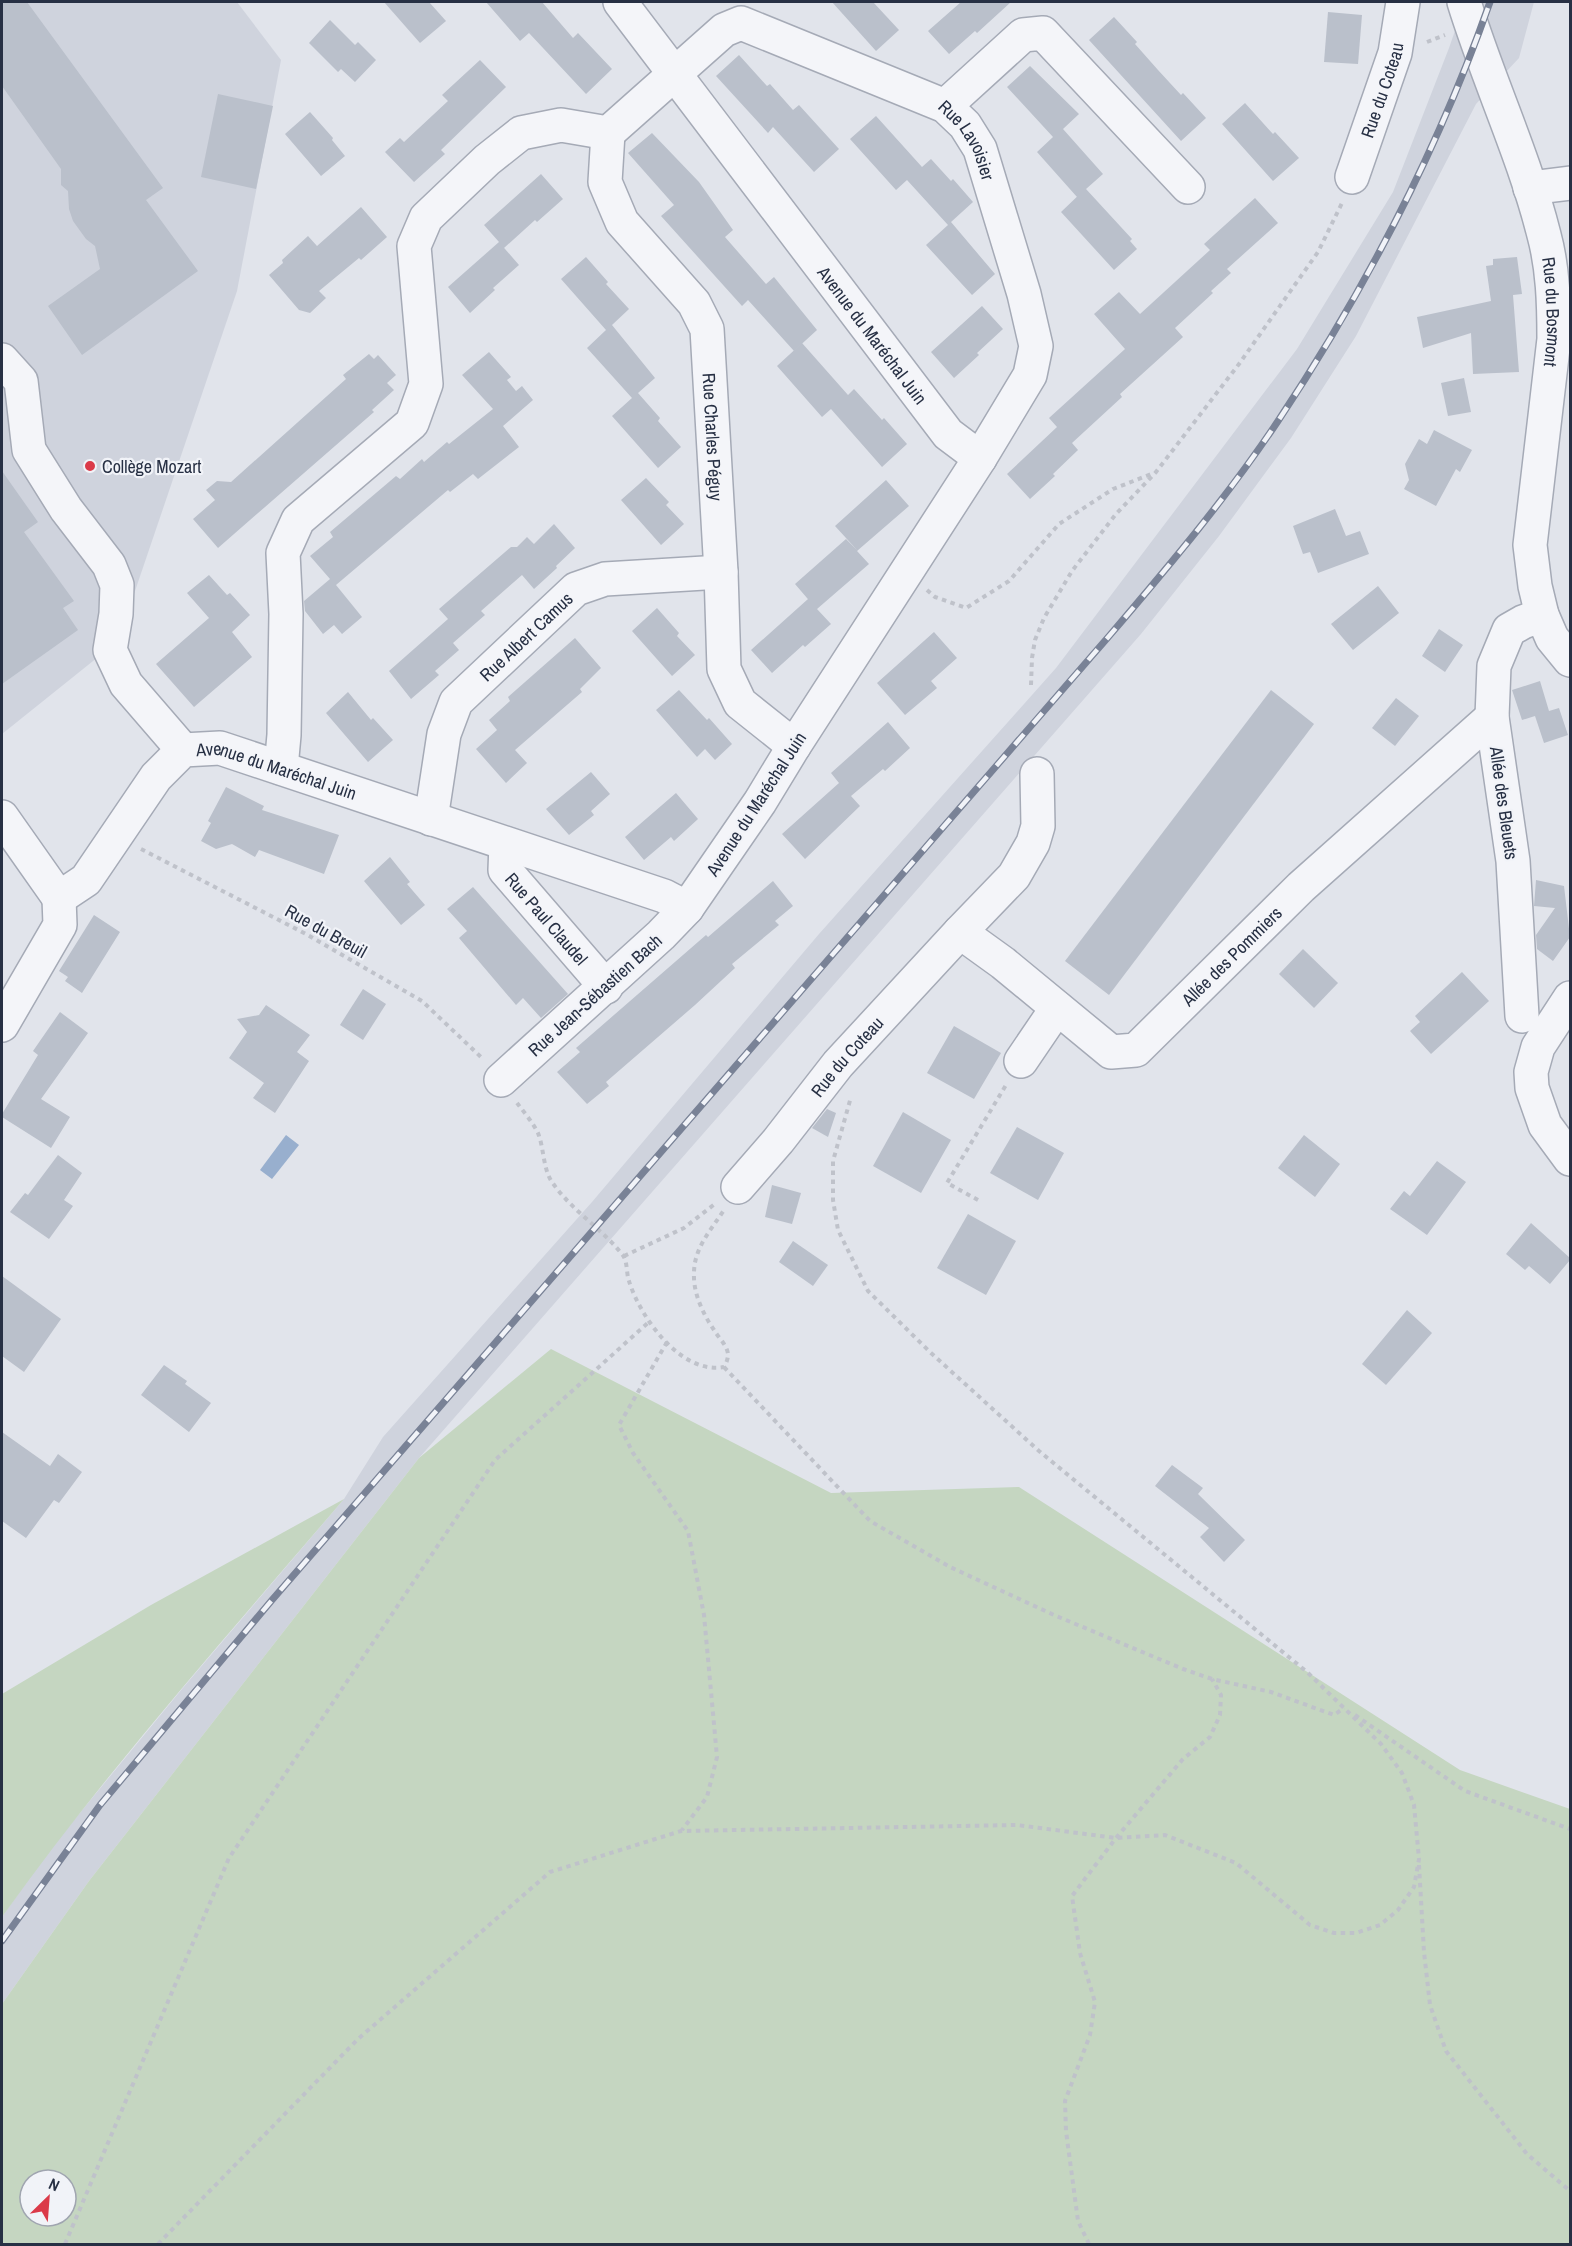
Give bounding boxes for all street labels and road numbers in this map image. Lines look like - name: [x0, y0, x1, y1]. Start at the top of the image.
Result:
- street label: Rue du Coteau: [1354, 41, 1409, 141]
- street label: Rue Lavoisier: [933, 94, 1001, 183]
- street label: Rue du Bosmont: [1537, 255, 1567, 368]
- street label: Avenue du Maréchal Juin: [812, 260, 933, 409]
- street label: Rue Charles Péguy: [697, 372, 729, 502]
- street label: Rue Albert Camus: [474, 586, 578, 686]
- street label: Avenue du Maréchal Juin: [699, 727, 812, 882]
- street label: Avenue du Maréchal Juin: [194, 735, 360, 805]
- street label: Allée des Bleuets: [1484, 744, 1524, 861]
- street label: Rue Paul Claudel: [500, 867, 594, 970]
- street label: Rue du Breuil: [280, 898, 372, 964]
- street label: Allée des Pommiers: [1175, 900, 1287, 1012]
- street label: Rue Jean-Sébastien Bach: [523, 928, 667, 1062]
- street label: Rue du Coteau: [805, 1011, 889, 1102]

